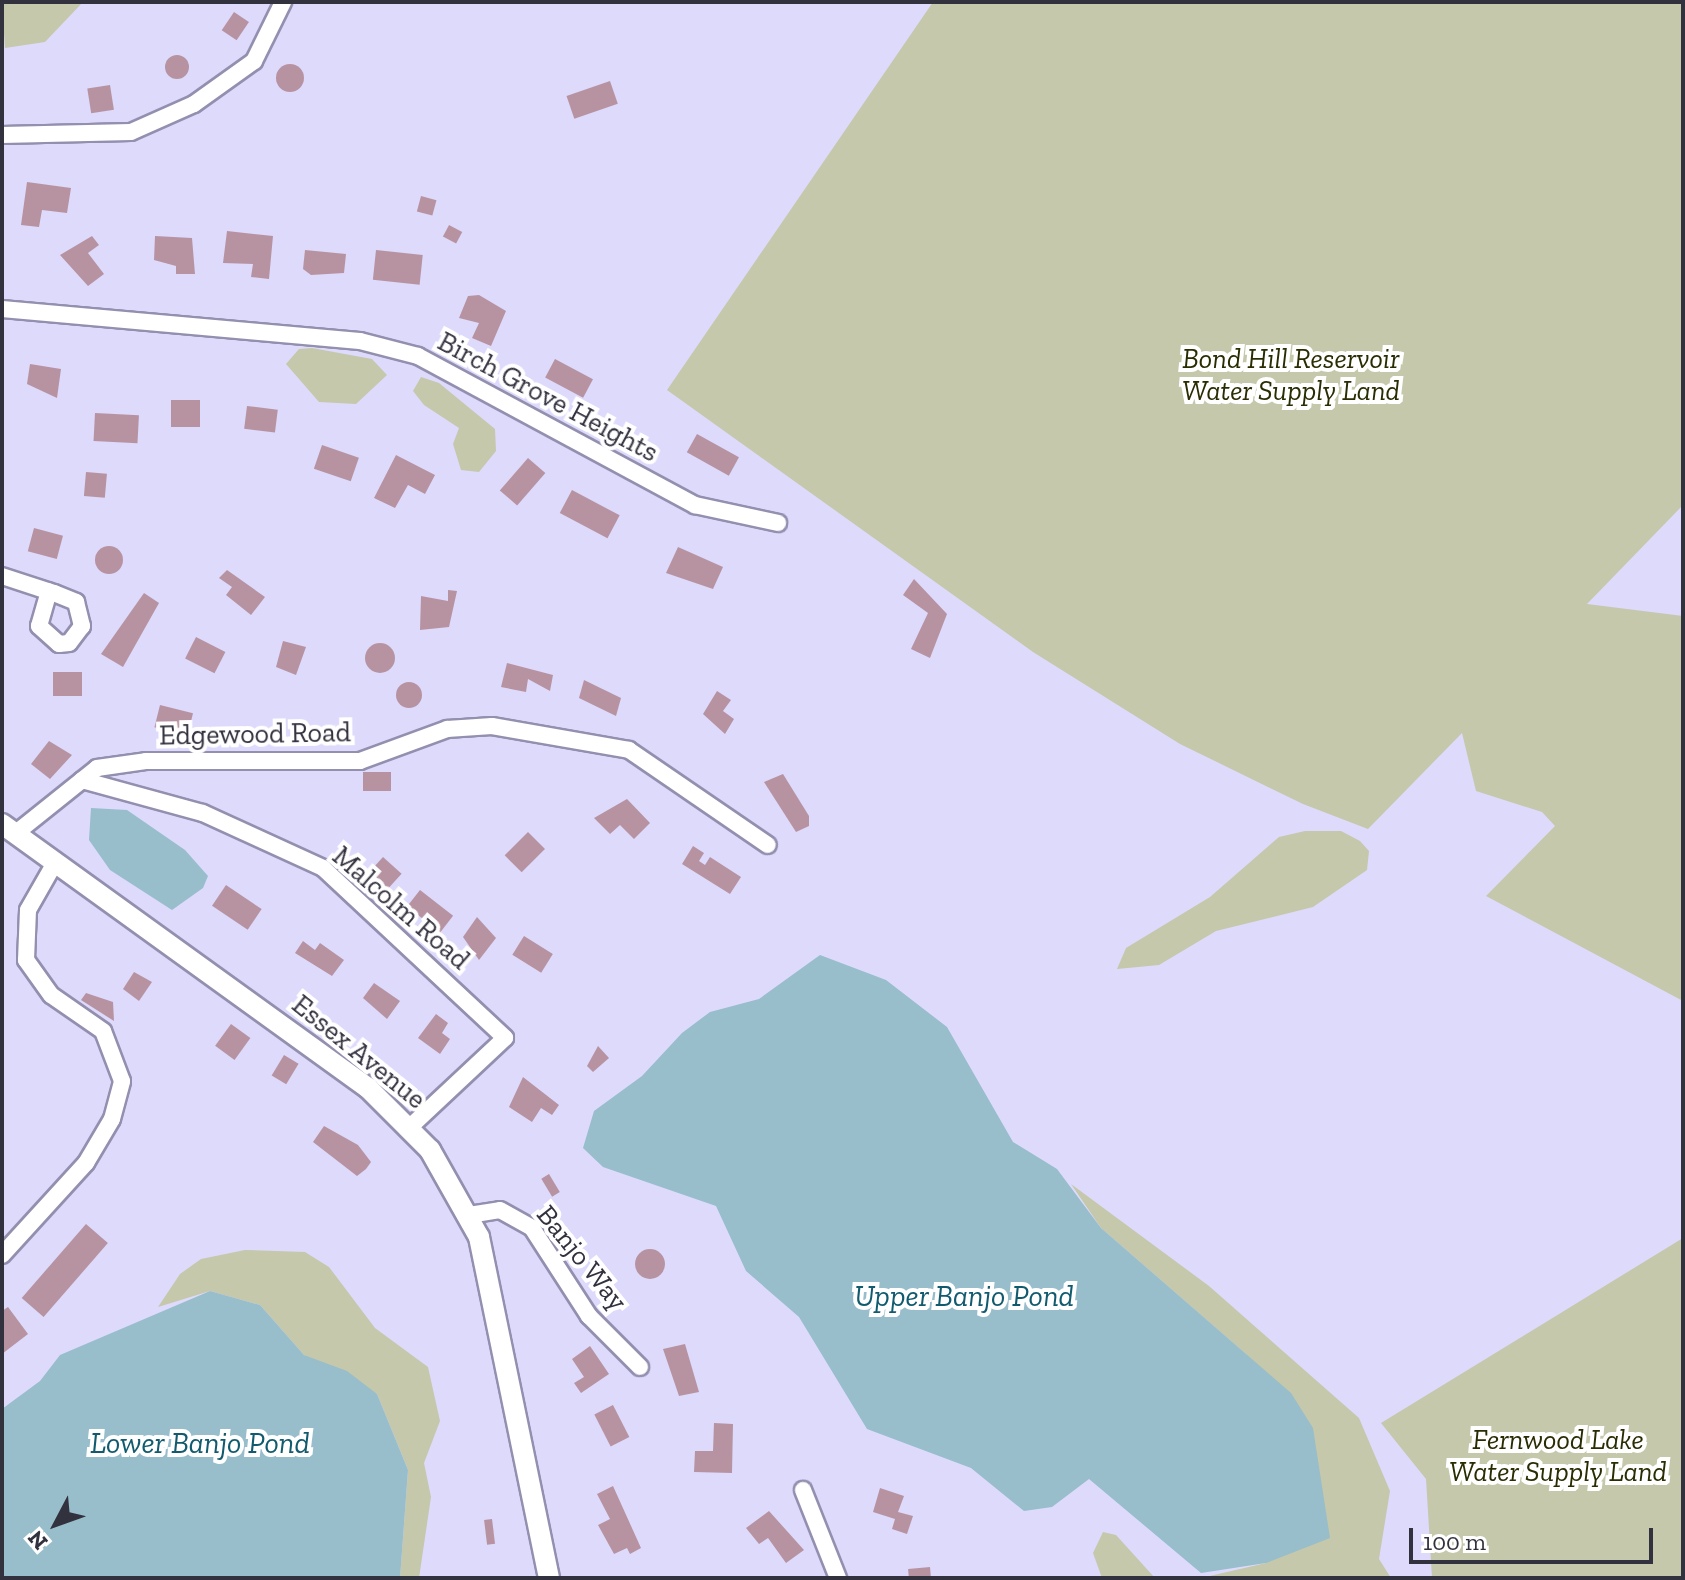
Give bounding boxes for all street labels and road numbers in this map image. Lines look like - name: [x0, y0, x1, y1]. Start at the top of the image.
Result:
- street label: Birch Grove Heights: [432, 325, 664, 469]
- street label: Edgewood Road: [159, 716, 351, 752]
- street label: Malcolm Road: [326, 839, 476, 977]
- street label: Essex Avenue: [285, 988, 433, 1116]
- street label: Banjo Way: [529, 1198, 635, 1318]

